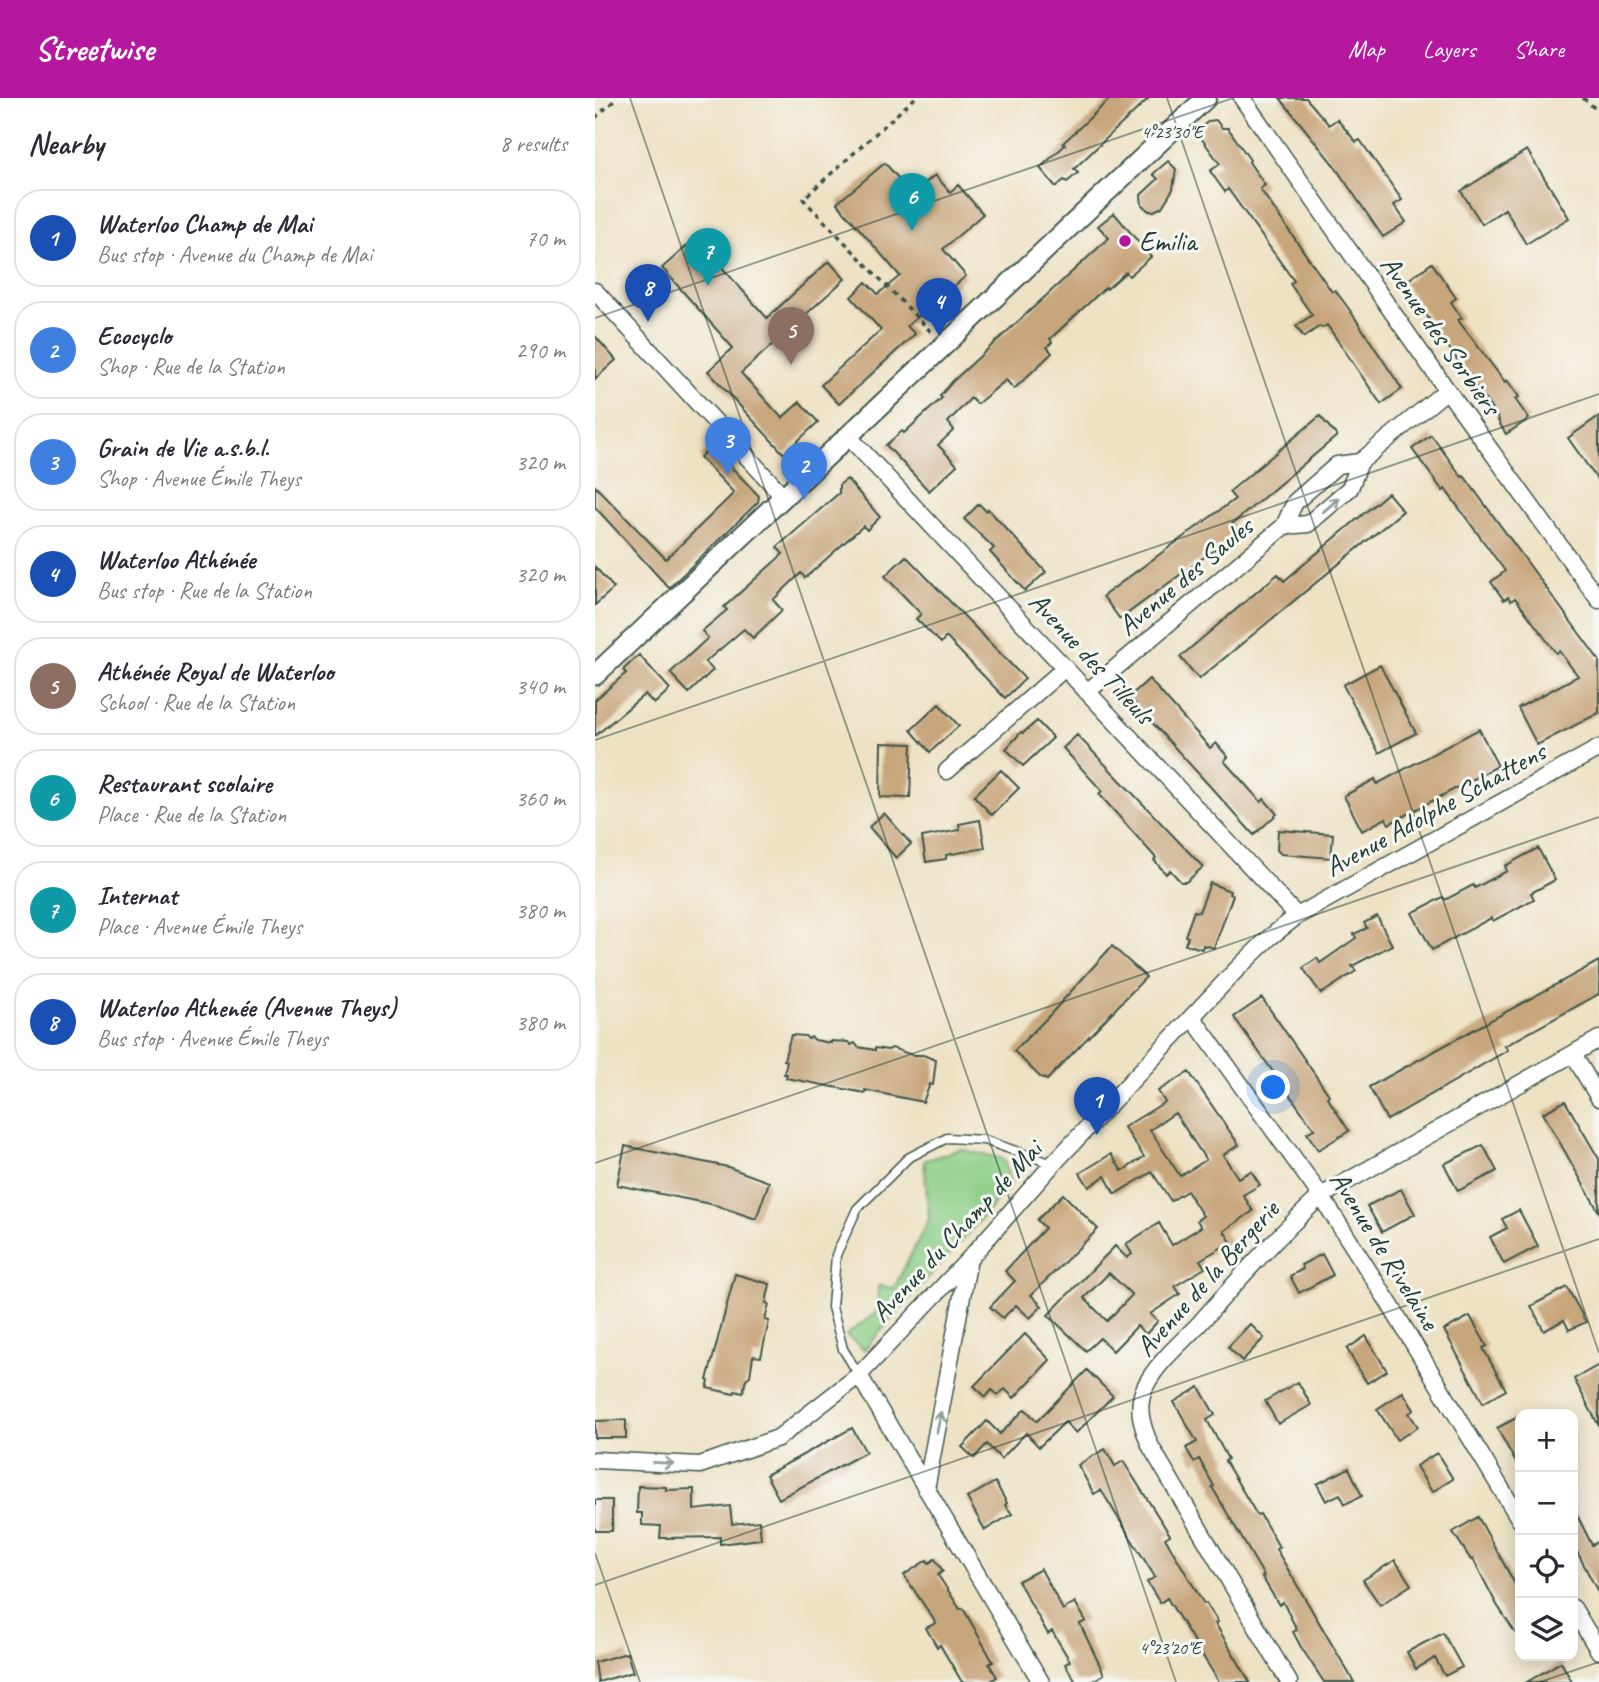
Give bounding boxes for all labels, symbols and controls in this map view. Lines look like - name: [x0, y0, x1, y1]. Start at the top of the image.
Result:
- text: Streetwise: [35, 28, 154, 70]
- text: Map: [1348, 34, 1385, 64]
- text: Layers: [1423, 34, 1476, 64]
- text: Share: [1514, 34, 1564, 64]
- text: 4°23'30"E: [1141, 121, 1205, 143]
- text: Nearby: [28, 125, 104, 163]
- text: 8 results: [500, 129, 567, 158]
- pin: 6: [889, 173, 935, 231]
- text: Waterloo Champ de Mai: [97, 207, 312, 240]
- text: 1: [48, 224, 58, 253]
- text: 70 m: [526, 224, 565, 253]
- place label: Emilia: [1139, 224, 1199, 259]
- pin: 7: [685, 228, 731, 286]
- marker: Emilia: [1117, 233, 1133, 249]
- text: Bus stop · Avenue du Champ de Mai: [97, 240, 372, 269]
- street label: Avenue des Sorbiers: [1373, 248, 1510, 424]
- pin: 8: [625, 264, 671, 322]
- pin: 4: [916, 278, 962, 336]
- pin: 5: [768, 307, 814, 365]
- text: Ecocyclo: [97, 319, 172, 352]
- text: 2: [48, 336, 58, 365]
- text: 290 m: [516, 336, 565, 365]
- text: Shop · Rue de la Station: [97, 352, 285, 381]
- pin: 3: [705, 417, 751, 475]
- text: Grain de Vie a.s.b.l.: [97, 431, 269, 464]
- pin: 2: [781, 442, 827, 500]
- text: 3: [48, 448, 58, 477]
- text: 320 m: [516, 448, 565, 477]
- text: Shop · Avenue Émile Theys: [97, 464, 301, 493]
- one-way arrow: [1321, 497, 1339, 513]
- street label: Avenue des Saules: [1110, 508, 1262, 643]
- text: Waterloo Athénée: [97, 543, 255, 576]
- text: 4: [48, 560, 58, 589]
- text: 320 m: [516, 560, 565, 589]
- text: Bus stop · Rue de la Station: [97, 576, 312, 605]
- street label: Avenue des Tilleuls: [1022, 584, 1164, 734]
- text: Athénée Royal de Waterloo: [97, 655, 334, 688]
- text: 5: [48, 672, 58, 701]
- text: 340 m: [516, 672, 565, 701]
- text: School · Rue de la Station: [97, 688, 295, 717]
- street label: Avenue Adolphe Schattens: [1319, 733, 1554, 884]
- text: Restaurant scolaire: [97, 767, 272, 800]
- text: 6: [48, 784, 58, 813]
- text: 360 m: [516, 784, 565, 813]
- text: Place · Rue de la Station: [97, 800, 286, 829]
- text: Internat: [97, 879, 177, 912]
- text: 7: [48, 896, 58, 925]
- text: 380 m: [516, 896, 565, 925]
- text: Place · Avenue Émile Theys: [97, 912, 302, 941]
- text: Waterloo Athenée (Avenue Theys): [97, 991, 396, 1024]
- text: 8: [48, 1008, 58, 1037]
- text: 380 m: [516, 1008, 565, 1037]
- text: Bus stop · Avenue Émile Theys: [97, 1024, 328, 1053]
- your location: [1256, 1070, 1290, 1104]
- pin: 1: [1074, 1077, 1120, 1135]
- street label: Avenue du Champ de Mai: [863, 1130, 1052, 1329]
- street label: Avenue de Rivelaine: [1322, 1164, 1449, 1337]
- street label: Avenue de la Bergerie: [1128, 1191, 1287, 1363]
- map controls: [1515, 1409, 1578, 1661]
- button: +: [1515, 1409, 1578, 1472]
- one-way arrow: [933, 1411, 946, 1434]
- one-way arrow: [651, 1457, 674, 1470]
- button: −: [1515, 1472, 1578, 1535]
- button: locate: [1515, 1535, 1578, 1598]
- button: layers: [1515, 1598, 1578, 1661]
- text: 4°23'20"E: [1139, 1637, 1203, 1659]

